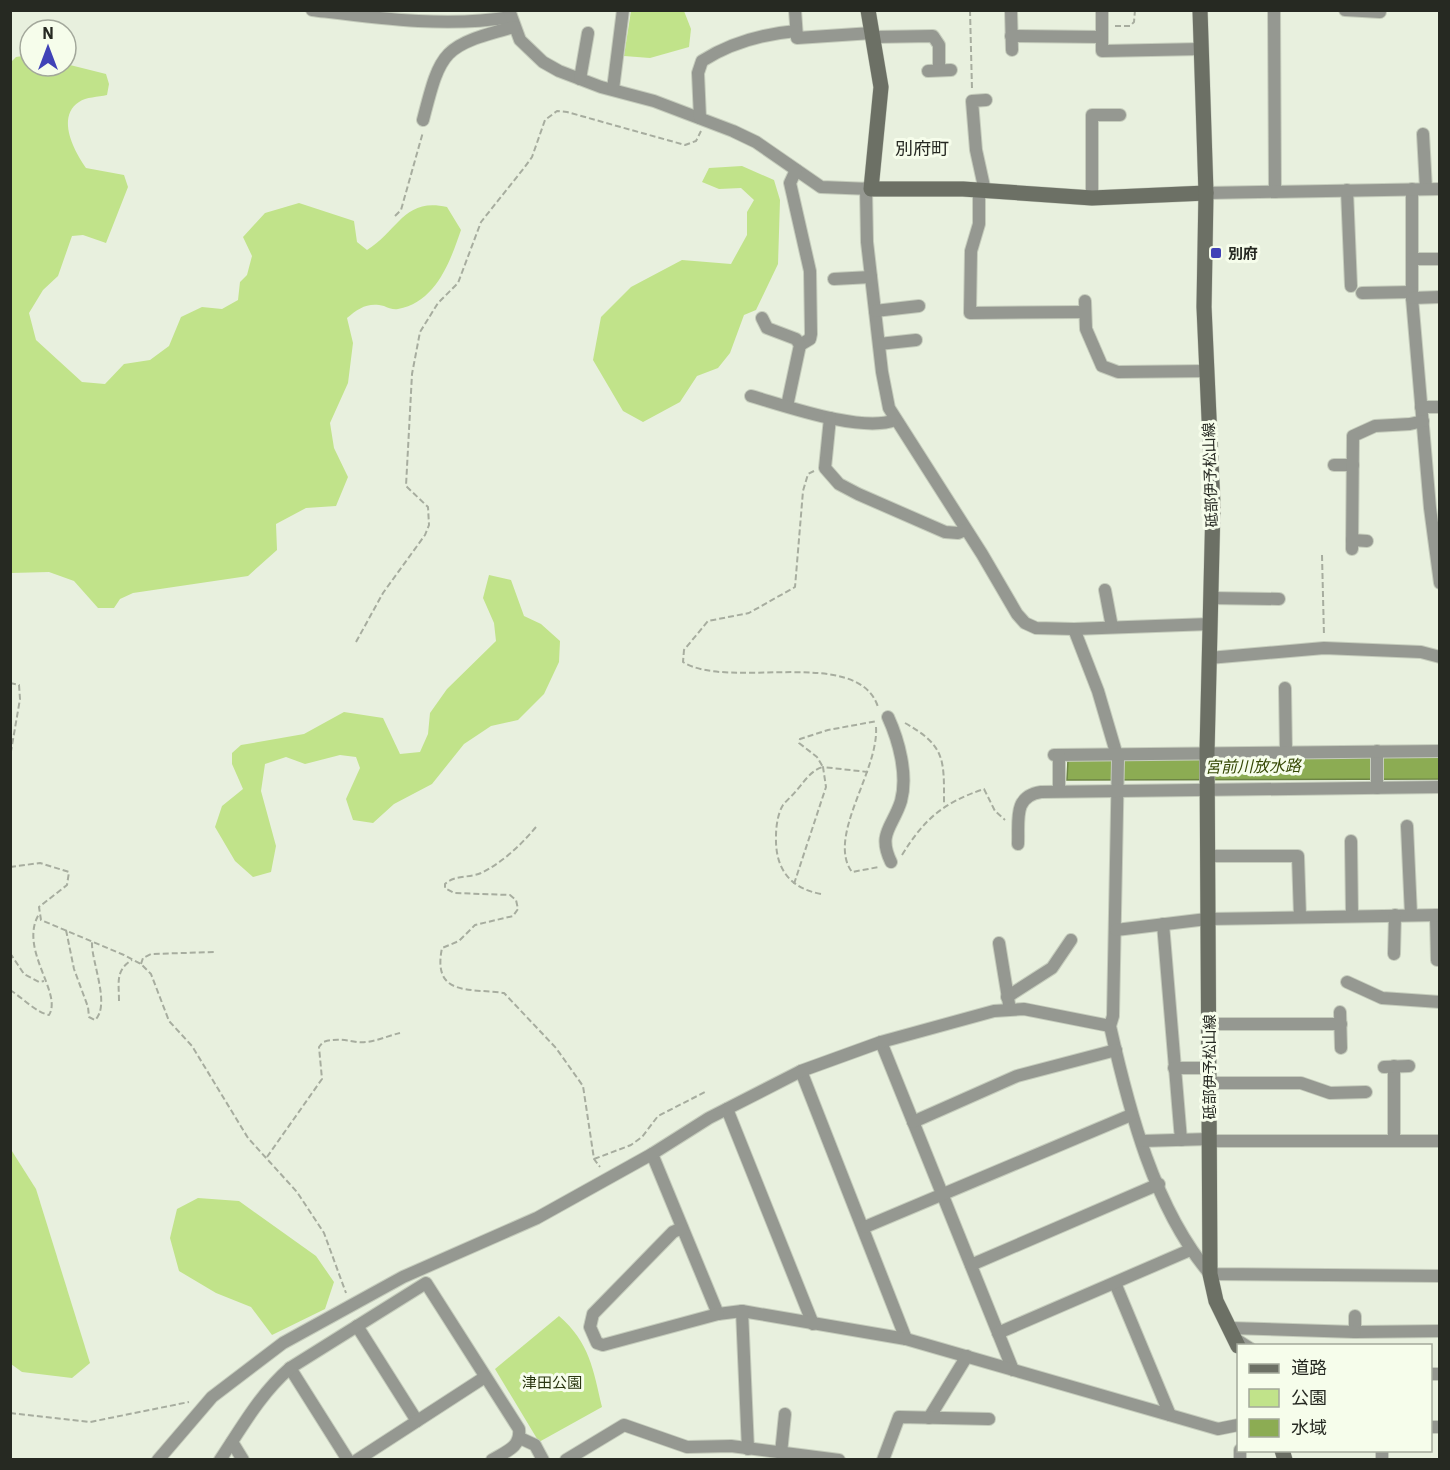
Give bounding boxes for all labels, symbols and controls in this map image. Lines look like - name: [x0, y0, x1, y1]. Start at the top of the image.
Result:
- north arrow: [18, 18, 78, 78]
- text: N: [42, 23, 54, 43]
- district label: 別府町: [895, 137, 949, 160]
- place label: 別府: [1228, 244, 1258, 263]
- marker: 別府: [1209, 246, 1223, 260]
- street label: 砥部伊予松山線: [1199, 422, 1221, 528]
- water label: 宮前川放水路: [1205, 755, 1303, 777]
- street label: 砥部伊予松山線: [1200, 1014, 1219, 1120]
- legend: [1237, 1344, 1432, 1452]
- text: 道路: [1291, 1356, 1327, 1379]
- park label: 津田公園: [522, 1373, 582, 1392]
- text: 公園: [1291, 1386, 1327, 1409]
- text: 水域: [1291, 1416, 1327, 1439]

